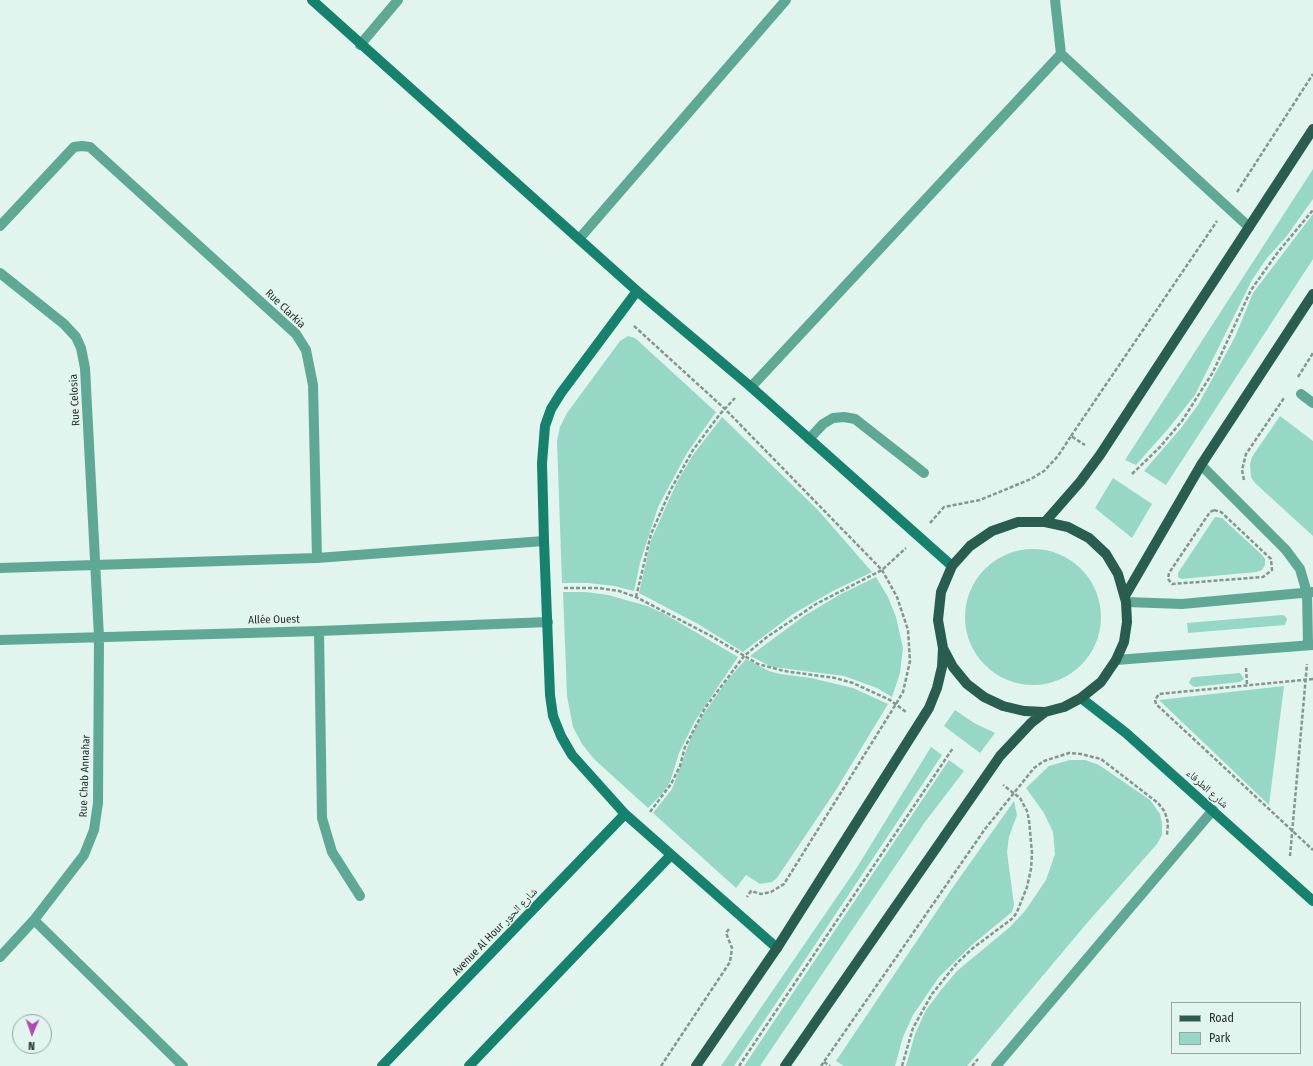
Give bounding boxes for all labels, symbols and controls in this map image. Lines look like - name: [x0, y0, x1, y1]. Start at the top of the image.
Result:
- street label: Rue Clarkia: [262, 287, 308, 331]
- street label: Rue Celosia: [67, 374, 83, 426]
- street label: Allée Ouest: [248, 613, 300, 627]
- street label: Rue Chab Annahar: [77, 734, 93, 818]
- street label: شارع الطرفاء: [1183, 767, 1231, 811]
- street label: Avenue Al Hour شارع الحور: [450, 885, 540, 979]
- legend: [1171, 1002, 1301, 1054]
- text: Road: [1209, 1011, 1234, 1025]
- north arrow: [12, 1014, 52, 1054]
- text: Park: [1209, 1031, 1230, 1045]
- text: N: [28, 1039, 35, 1052]

